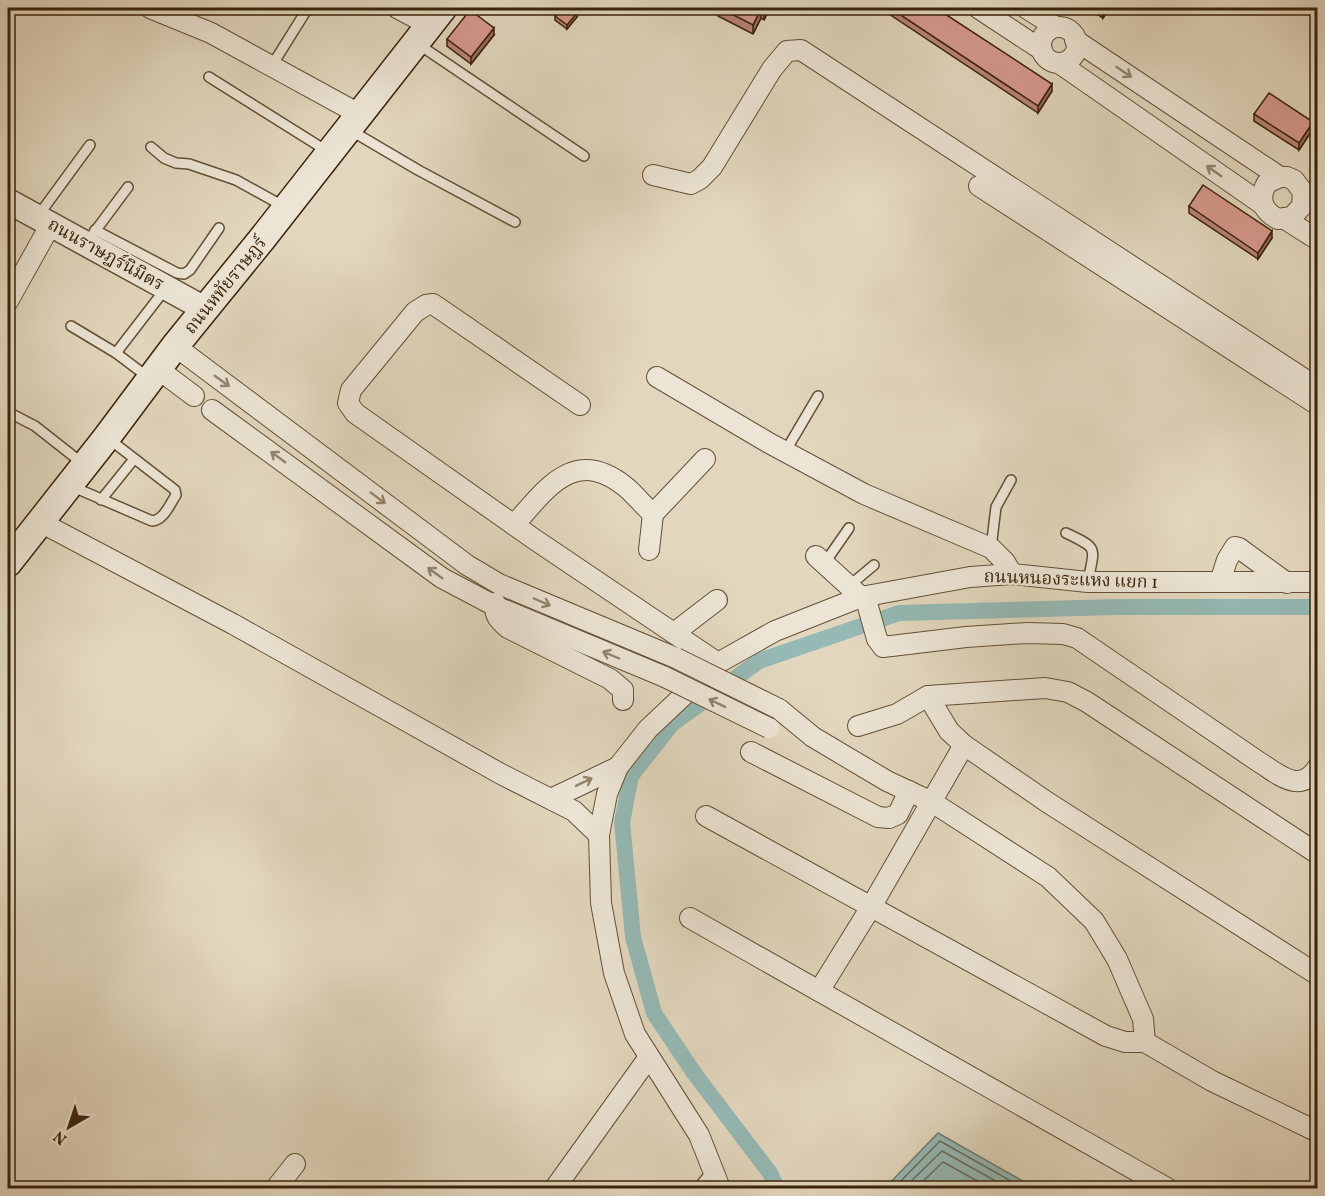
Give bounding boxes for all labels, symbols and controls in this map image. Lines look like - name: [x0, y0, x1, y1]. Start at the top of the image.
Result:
- one-way arrow: [1115, 66, 1132, 78]
- one-way arrow: [1207, 165, 1223, 177]
- street label: ถนนราษฎร์นิมิตร: [43, 213, 168, 298]
- street label: ถนนหทัยราษฎร์: [179, 231, 274, 340]
- one-way arrow: [213, 375, 229, 387]
- one-way arrow: [270, 451, 286, 463]
- one-way arrow: [369, 491, 385, 504]
- street label: ถนนหนองระแหง แยก 1: [983, 565, 1159, 596]
- one-way arrow: [427, 566, 443, 579]
- one-way arrow: [532, 597, 550, 608]
- one-way arrow: [603, 649, 621, 660]
- one-way arrow: [709, 696, 727, 708]
- one-way arrow: [575, 776, 593, 788]
- north arrow: [39, 1097, 99, 1157]
- text: N: [49, 1125, 72, 1149]

